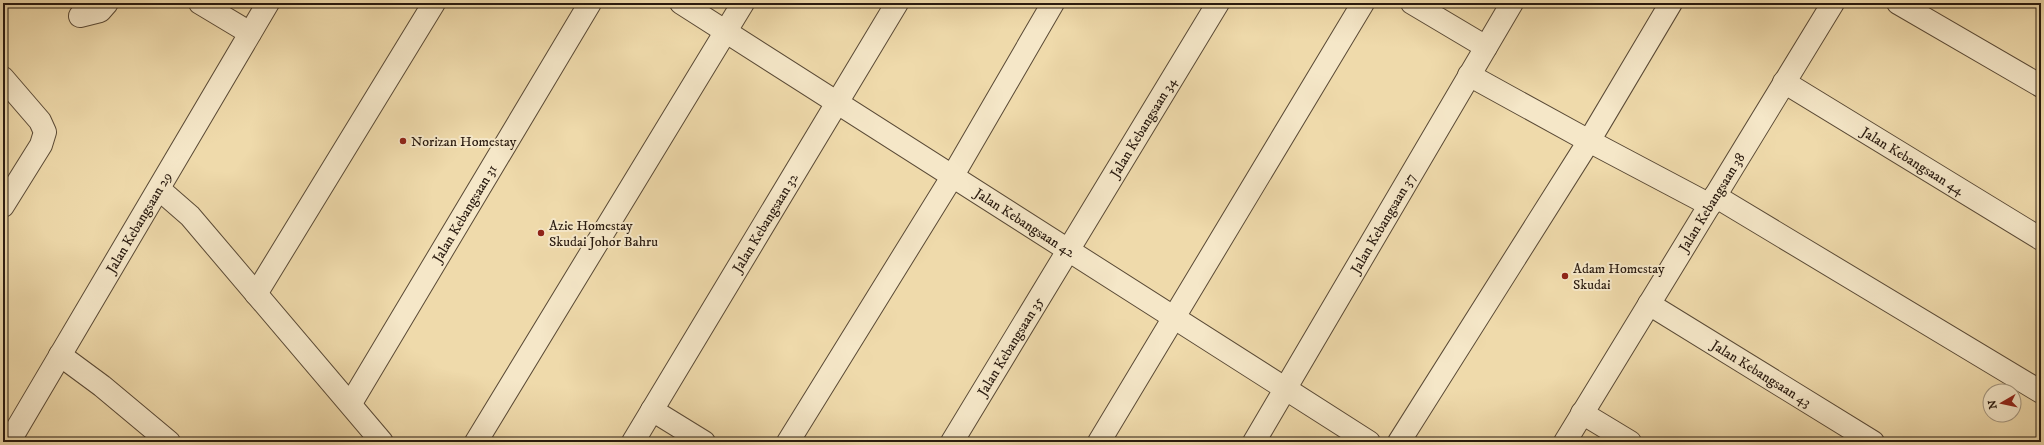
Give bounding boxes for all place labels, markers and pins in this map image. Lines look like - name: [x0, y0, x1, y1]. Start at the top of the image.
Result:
- place label: Norizan Homestay: [411, 133, 517, 151]
- marker: Norizan Homestay: [398, 136, 408, 146]
- place label: Azie Homestay Skudai Johor Bahru: [549, 217, 658, 251]
- marker: Azie Homestay Skudai Johor Bahru: [536, 228, 546, 238]
- place label: Adam Homestay Skudai: [1573, 260, 1665, 294]
- marker: Adam Homestay Skudai: [1560, 271, 1570, 281]

